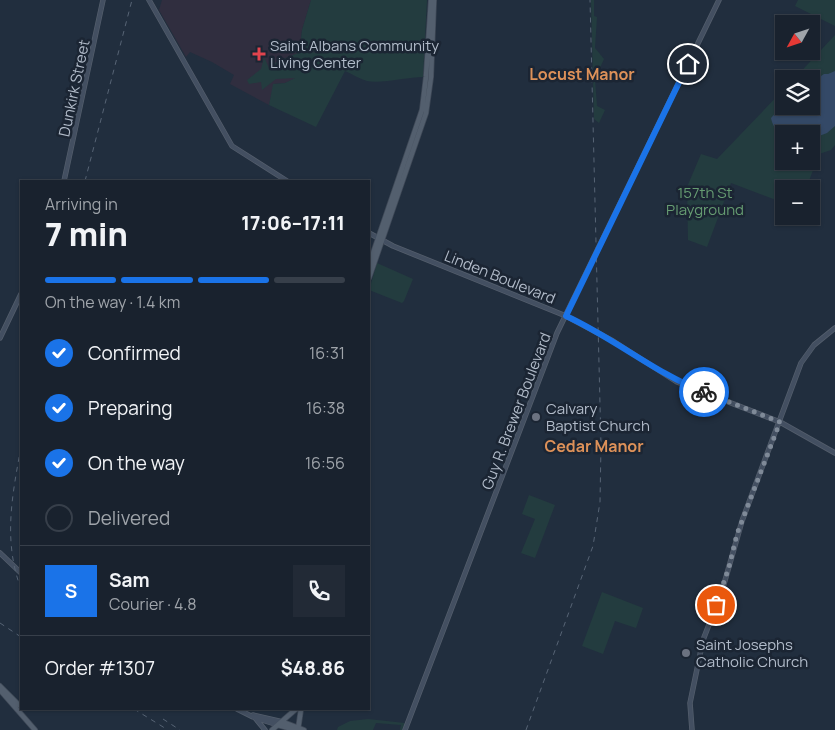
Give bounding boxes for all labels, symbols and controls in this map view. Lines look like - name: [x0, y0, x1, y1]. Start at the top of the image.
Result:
- north arrow: [775, 15, 820, 60]
- map controls: [775, 15, 820, 225]
- place label: Saint Albans Community Living Center: [270, 35, 439, 73]
- street label: Dunkirk Street: [53, 38, 95, 138]
- pin: [667, 43, 709, 85]
- marker: Saint Albans Community Living Center: [252, 47, 266, 61]
- icon: home: [674, 50, 702, 78]
- district label: Locust Manor: [529, 63, 635, 85]
- button: layers: [775, 70, 820, 115]
- button: +: [775, 125, 820, 170]
- button: −: [775, 180, 820, 225]
- park label: 157th St Playground: [666, 182, 744, 220]
- text: Arriving in: [45, 193, 118, 215]
- text: 17:06–17:11: [241, 210, 345, 236]
- text: 7 min: [45, 212, 128, 256]
- street label: Linden Boulevard: [441, 245, 559, 309]
- text: On the way · 1.4 km: [45, 291, 180, 313]
- street label: Guy R. Brewer Boulevard: [476, 329, 556, 493]
- icon: check: [45, 339, 73, 367]
- text: Confirmed: [88, 340, 181, 366]
- text: 16:31: [309, 342, 345, 364]
- courier: [679, 367, 729, 417]
- icon: bike: [690, 378, 718, 406]
- icon: check: [45, 394, 73, 422]
- text: Preparing: [88, 395, 173, 421]
- text: 16:38: [306, 397, 345, 419]
- place label: Calvary Baptist Church: [546, 398, 650, 436]
- marker: Calvary Baptist Church: [530, 411, 542, 423]
- district label: Cedar Manor: [544, 435, 644, 457]
- icon: check: [45, 449, 73, 477]
- text: On the way: [88, 450, 185, 476]
- text: 16:56: [305, 452, 345, 474]
- text: Delivered: [88, 505, 170, 531]
- button: phone: [293, 565, 345, 617]
- text: Sam: [109, 567, 150, 593]
- text: S: [65, 578, 77, 604]
- pin: [695, 584, 737, 626]
- icon: bag: [702, 591, 730, 619]
- text: Courier · 4.8: [109, 593, 197, 615]
- place label: Saint Josephs Catholic Church: [696, 634, 808, 672]
- marker: Saint Josephs Catholic Church: [680, 647, 692, 659]
- text: Order #1307: [45, 655, 155, 681]
- text: $48.86: [281, 655, 345, 681]

